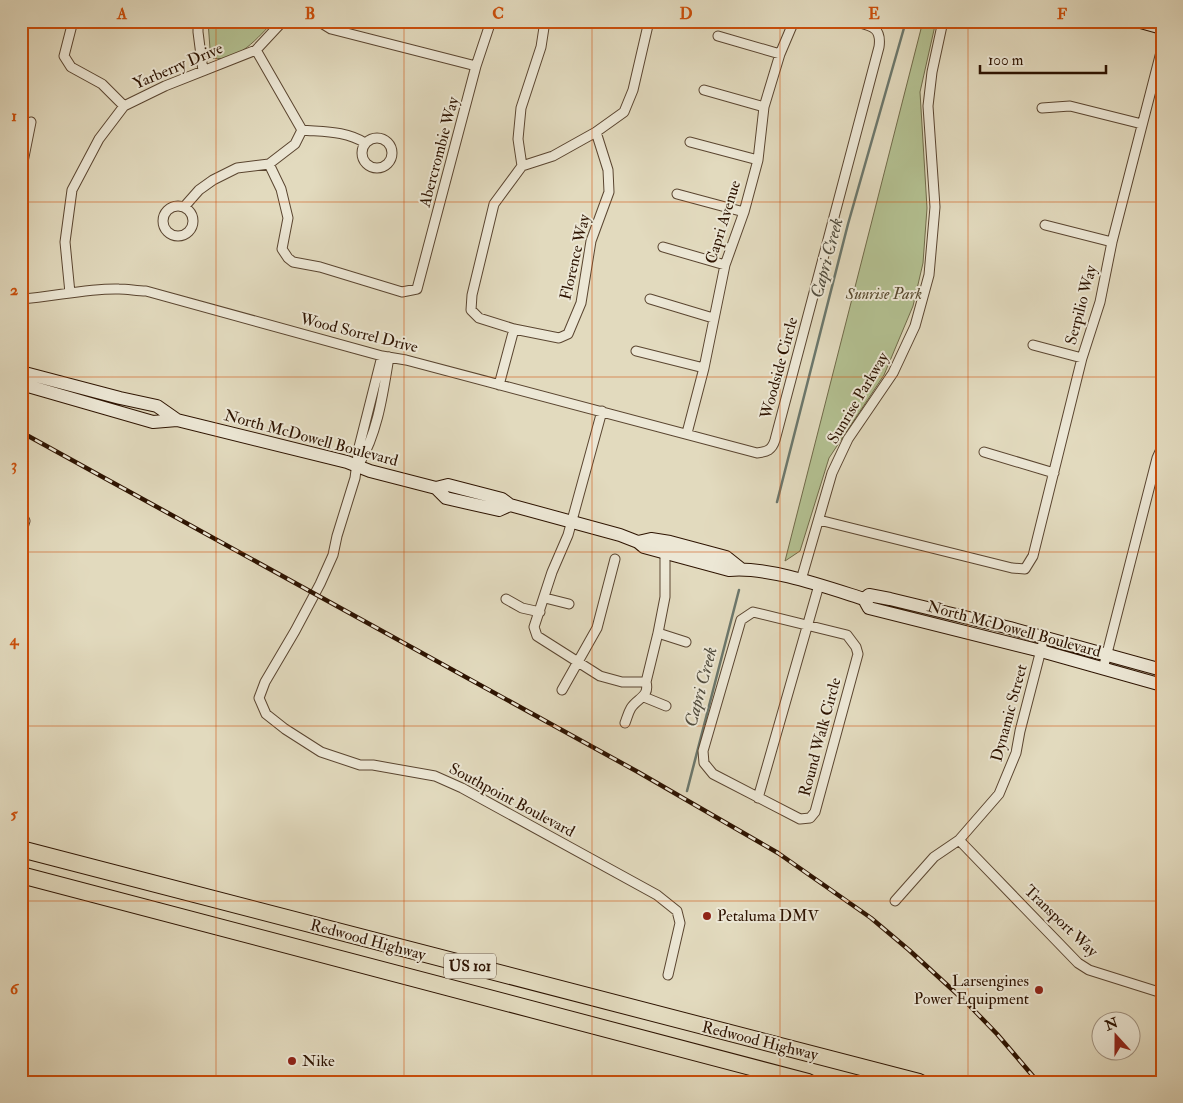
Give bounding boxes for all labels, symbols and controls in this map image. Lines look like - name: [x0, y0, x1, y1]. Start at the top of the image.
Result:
- text: A: [116, 4, 128, 24]
- text: B: [305, 4, 315, 24]
- text: C: [492, 4, 504, 24]
- text: D: [679, 4, 693, 24]
- text: E: [868, 4, 880, 24]
- text: F: [1057, 4, 1067, 24]
- street label: Yarberry Drive: [130, 38, 226, 94]
- scale bar: [980, 42, 1107, 74]
- text: 100 m: [988, 51, 1024, 70]
- street label: Abercrombie Way: [414, 94, 464, 210]
- text: 1: [11, 106, 17, 126]
- street label: Capri Avenue: [701, 178, 746, 266]
- street label: Florence Way: [555, 211, 595, 302]
- water label: Capri Creek: [805, 215, 849, 301]
- street label: Serpilio Way: [1061, 262, 1102, 347]
- text: 2: [10, 280, 18, 300]
- park label: Sunrise Park: [845, 284, 923, 304]
- street label: Wood Sorrel Drive: [297, 308, 420, 357]
- street label: Woodside Circle: [756, 315, 802, 422]
- street label: Sunrise Parkway: [823, 348, 894, 447]
- street label: North McDowell Boulevard: [222, 405, 400, 471]
- text: 3: [11, 455, 17, 475]
- street label: North McDowell Boulevard: [925, 596, 1103, 662]
- text: 4: [9, 630, 20, 650]
- water label: Capri Creek: [679, 644, 723, 730]
- street label: Dynamic Street: [986, 662, 1032, 764]
- street label: Round Walk Circle: [795, 675, 846, 799]
- street label: Southpoint Boulevard: [445, 758, 578, 842]
- text: 5: [10, 804, 18, 824]
- street label: Transport Way: [1019, 881, 1103, 963]
- place label: Petaluma DMV: [717, 906, 819, 926]
- marker: Petaluma DMV: [701, 910, 713, 922]
- street label: Redwood Highway: [308, 915, 429, 965]
- road number: US 101: [444, 954, 496, 978]
- place label: Larsengines Power Equipment: [914, 971, 1029, 1010]
- text: 6: [10, 979, 20, 999]
- marker: Larsengines Power Equipment: [1033, 984, 1045, 996]
- north arrow: [1090, 1010, 1140, 1060]
- text: N: [1102, 1014, 1121, 1035]
- street label: Redwood Highway: [700, 1017, 821, 1065]
- place label: Nike: [302, 1051, 335, 1071]
- marker: Nike: [286, 1055, 298, 1067]

